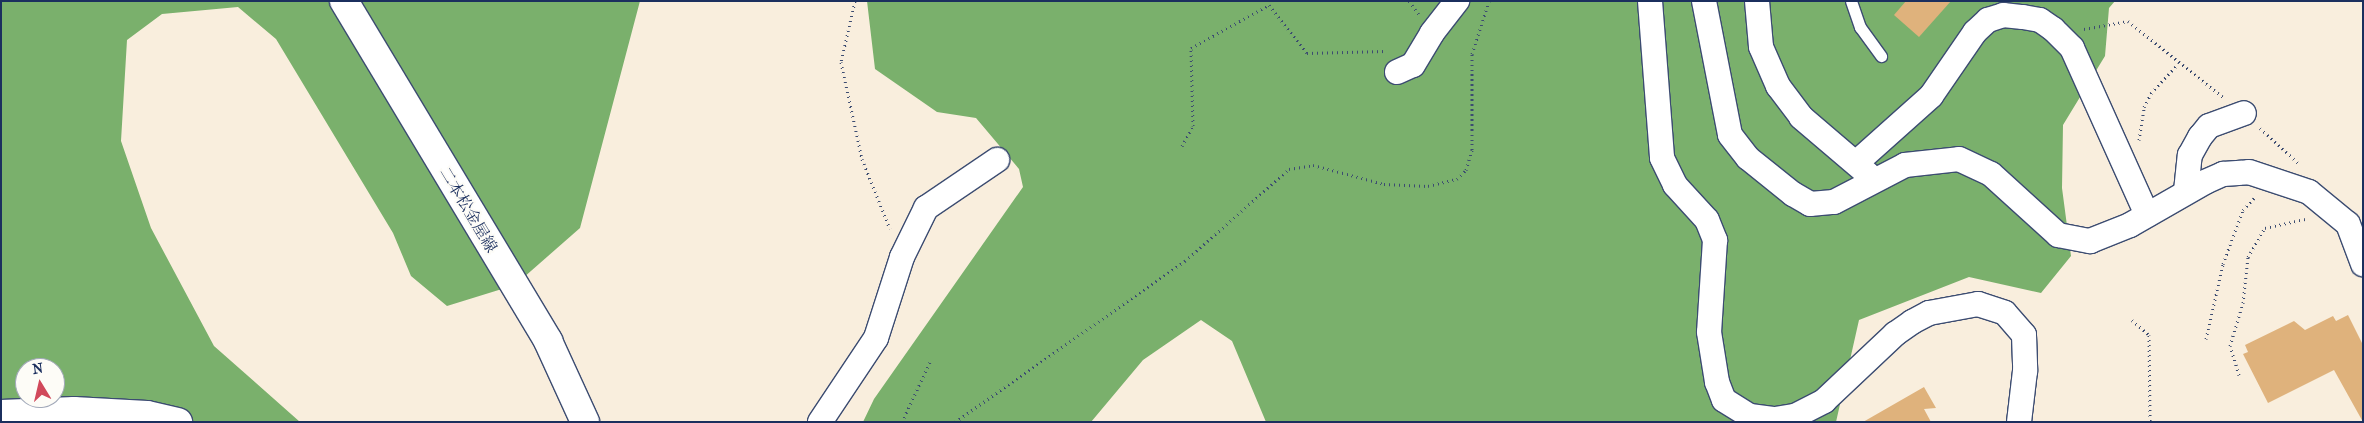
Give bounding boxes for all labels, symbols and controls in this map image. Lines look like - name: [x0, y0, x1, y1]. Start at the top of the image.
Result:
- street label: 二本松金屋線: [435, 164, 501, 256]
- north arrow: [15, 358, 65, 408]
- text: N: [31, 359, 44, 378]

